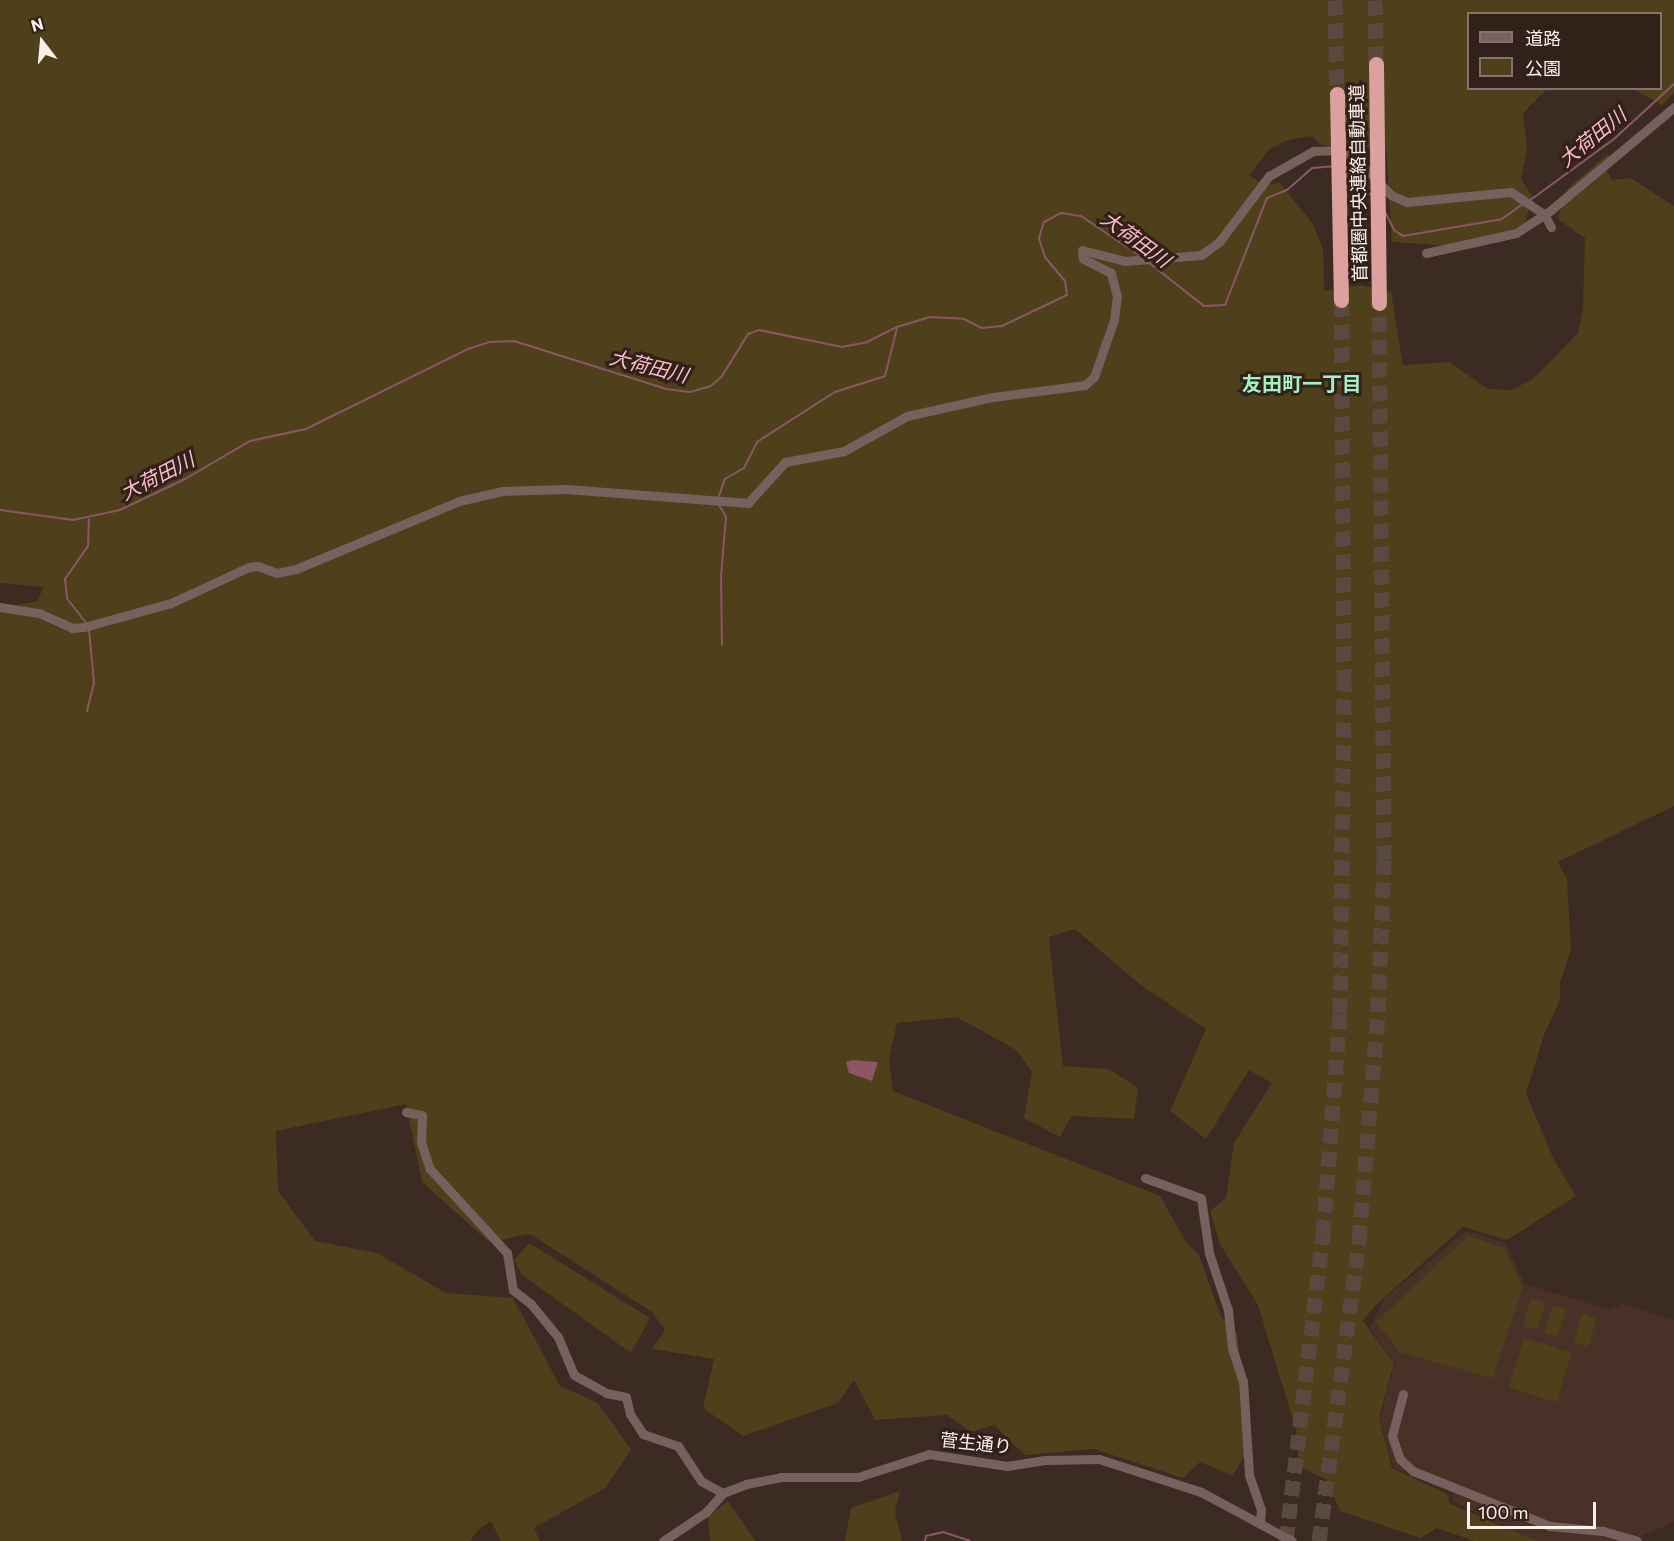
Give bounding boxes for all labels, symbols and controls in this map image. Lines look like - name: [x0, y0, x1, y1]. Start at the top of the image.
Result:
- north arrow: [12, 12, 72, 72]
- legend: [1467, 12, 1662, 90]
- text: N: [29, 13, 45, 35]
- text: 道路: [1525, 27, 1561, 49]
- text: 公園: [1525, 57, 1561, 79]
- street label: 首都圏中央連絡自動車道: [1345, 84, 1371, 282]
- water label: 大荷田川: [1553, 103, 1631, 171]
- water label: 大荷田川: [1097, 206, 1175, 272]
- water label: 大荷田川: [607, 345, 691, 387]
- district label: 友田町一丁目: [1242, 371, 1362, 395]
- water label: 大荷田川: [116, 447, 198, 505]
- street label: 菅生通り: [939, 1428, 1013, 1458]
- scale bar: [1470, 1490, 1599, 1528]
- text: 100 m: [1478, 1501, 1528, 1523]

